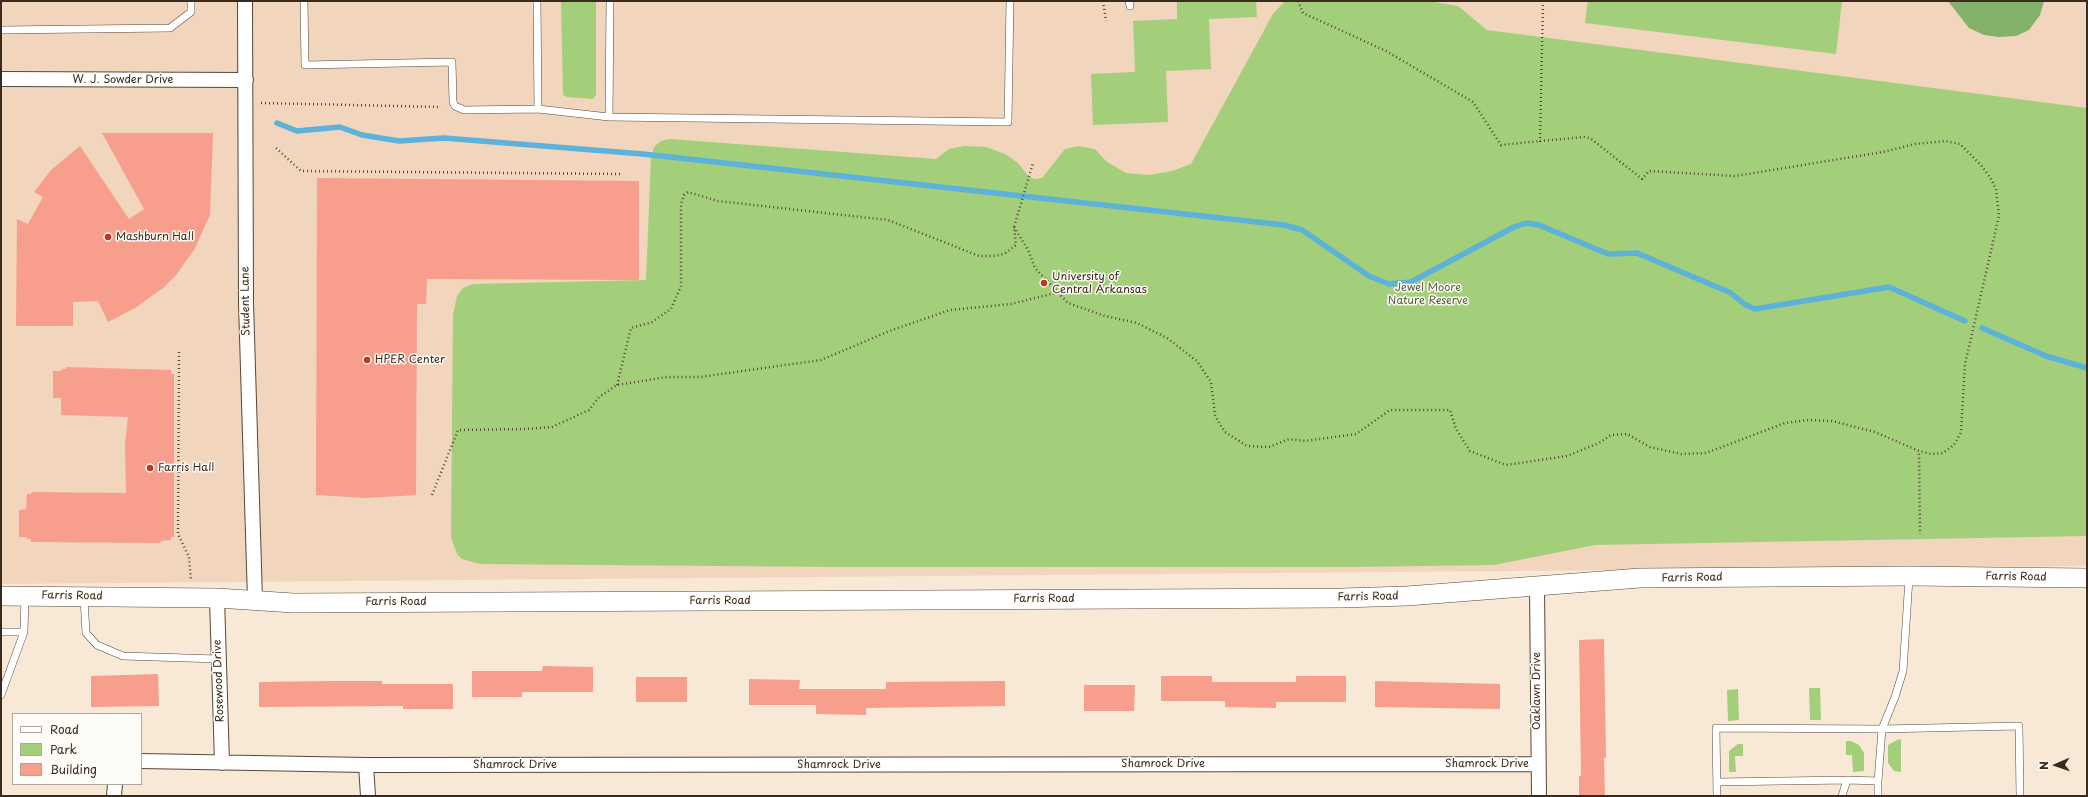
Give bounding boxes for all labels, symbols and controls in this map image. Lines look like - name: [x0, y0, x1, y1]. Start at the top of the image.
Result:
- street label: W. J. Sowder Drive: [73, 73, 173, 87]
- place label: Mashburn Hall: [116, 230, 194, 244]
- marker: Mashburn Hall: [103, 232, 113, 242]
- street label: Student Lane: [239, 266, 253, 336]
- place label: University of Central Arkansas: [1052, 270, 1147, 296]
- marker: University of Central Arkansas: [1039, 278, 1049, 288]
- park label: Jewel Moore Nature Reserve: [1388, 281, 1468, 307]
- place label: HPER Center: [375, 353, 445, 367]
- marker: HPER Center: [362, 355, 372, 365]
- place label: Farris Hall: [158, 461, 214, 475]
- marker: Farris Hall: [145, 463, 155, 473]
- street label: Farris Road: [1985, 570, 2047, 584]
- street label: Farris Road: [1661, 571, 1723, 585]
- street label: Farris Road: [41, 589, 103, 603]
- street label: Farris Road: [1337, 590, 1399, 604]
- street label: Farris Road: [1013, 592, 1075, 606]
- street label: Farris Road: [689, 594, 751, 608]
- street label: Farris Road: [365, 595, 427, 609]
- street label: Rosewood Drive: [211, 639, 227, 723]
- street label: Oaklawn Drive: [1530, 652, 1544, 730]
- legend: [12, 713, 142, 785]
- text: Road: [50, 720, 79, 738]
- text: Park: [50, 740, 77, 758]
- north arrow: [2036, 745, 2076, 785]
- street label: Shamrock Drive: [1121, 757, 1205, 771]
- street label: Shamrock Drive: [1445, 757, 1529, 771]
- street label: Shamrock Drive: [473, 758, 557, 772]
- street label: Shamrock Drive: [797, 758, 881, 772]
- text: Building: [50, 760, 97, 778]
- text: N: [2035, 761, 2052, 770]

